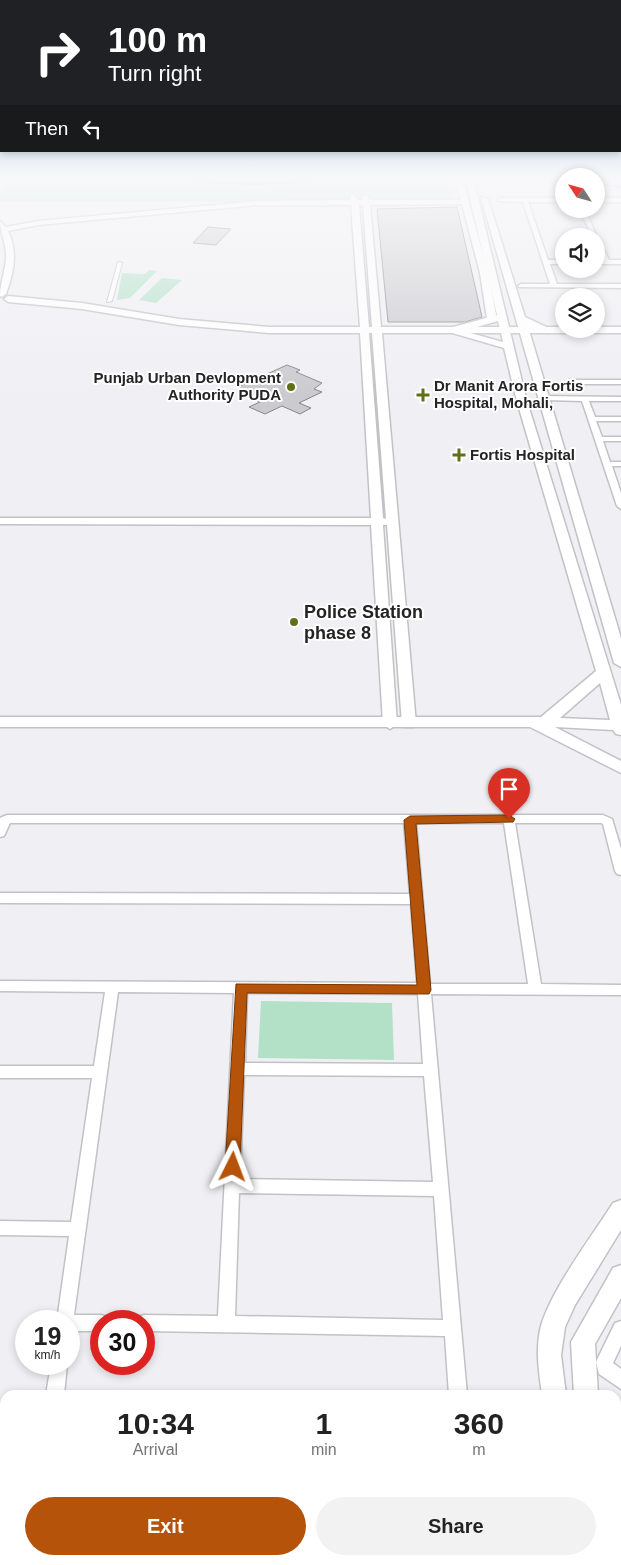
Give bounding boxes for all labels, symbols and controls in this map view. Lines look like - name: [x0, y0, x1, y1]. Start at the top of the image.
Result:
- icon: right: [25, 20, 90, 85]
- text: 100 m: [108, 20, 207, 59]
- text: Turn right: [108, 61, 201, 86]
- icon: left: [78, 115, 106, 143]
- text: Then: [25, 118, 68, 139]
- north arrow: [555, 168, 605, 218]
- map controls: [555, 168, 605, 338]
- button: sound: [555, 228, 605, 278]
- button: layers: [555, 288, 605, 338]
- place label: Punjab Urban Devlopment Authority PUDA: [93, 369, 281, 403]
- place label: Dr Manit Arora Fortis Hospital, Mohali,: [434, 377, 583, 411]
- marker: Punjab Urban Devlopment Authority PUDA: [285, 381, 297, 393]
- marker: Dr Manit Arora Fortis Hospital, Mohali,: [416, 388, 430, 402]
- place label: Fortis Hospital: [470, 446, 575, 463]
- marker: Fortis Hospital: [452, 448, 466, 462]
- place label: Police Station phase 8: [304, 602, 423, 643]
- marker: Police Station phase 8: [288, 616, 300, 628]
- pin: [488, 768, 530, 819]
- icon: arrive: [495, 775, 523, 803]
- position arrow: [206, 1140, 258, 1192]
- speed limit sign: 30: [90, 1310, 155, 1375]
- text: 19: [34, 1322, 61, 1350]
- text: km/h: [34, 1348, 61, 1362]
- text: 10:34: [117, 1407, 194, 1440]
- text: 1: [315, 1407, 332, 1440]
- text: 360: [454, 1407, 504, 1440]
- text: Arrival: [133, 1441, 178, 1458]
- text: min: [311, 1441, 337, 1458]
- text: m: [472, 1441, 485, 1458]
- button: Exit: [25, 1497, 306, 1555]
- button: Share: [316, 1497, 596, 1555]

